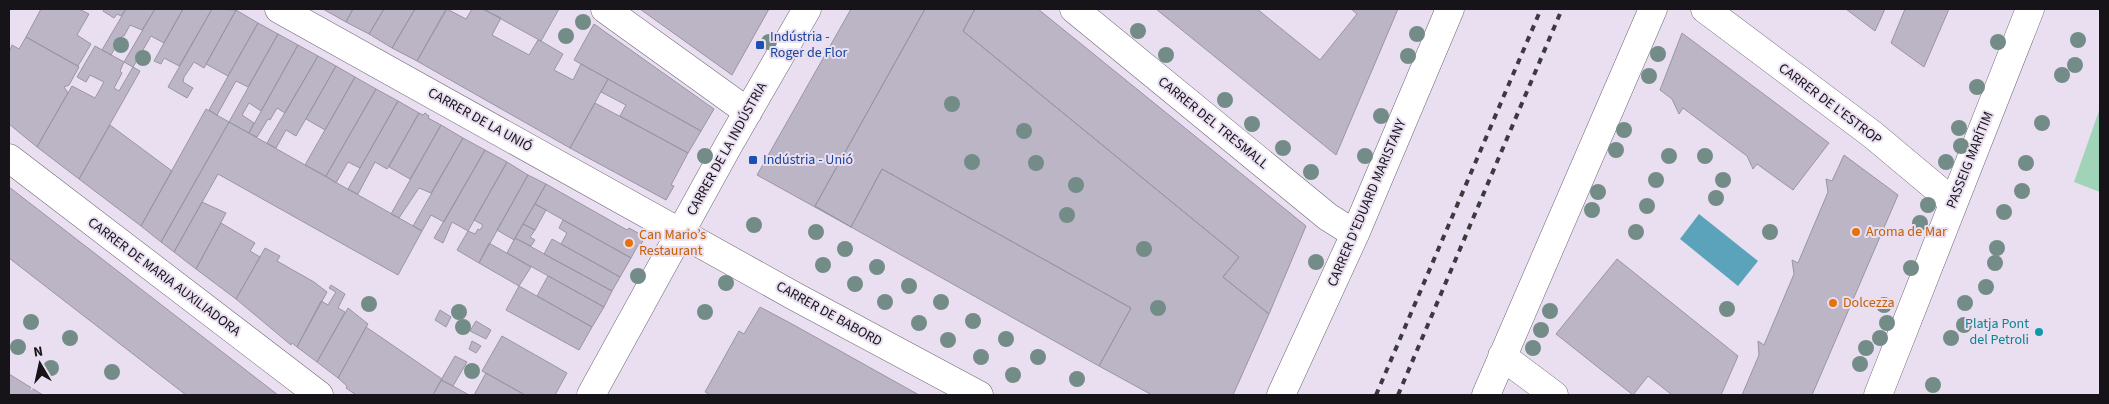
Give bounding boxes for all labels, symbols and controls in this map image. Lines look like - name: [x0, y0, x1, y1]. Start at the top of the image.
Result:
- place label: Indústria - Roger de Flor: [770, 27, 847, 63]
- marker: Indústria - Roger de Flor: [754, 39, 766, 51]
- street label: CARRER DE L'ESTROP: [1774, 58, 1886, 150]
- street label: CARRER DEL TRESMALL: [1153, 72, 1273, 174]
- street label: CARRER DE LA INDÚSTRIA: [682, 78, 772, 219]
- street label: CARRER DE LA UNIÓ: [424, 83, 536, 157]
- street label: PASSEIG MARÍTIM: [1941, 109, 1999, 211]
- street label: CARRER D'EDUARD MARISTANY: [1323, 116, 1412, 290]
- place label: Indústria - Unió: [763, 150, 853, 170]
- marker: Indústria - Unió: [747, 154, 759, 166]
- street label: CARRER DE MARIA AUXILIADORA: [83, 213, 245, 341]
- place label: Aroma de Mar: [1866, 222, 1947, 242]
- place label: Can Mario’s Restaurant: [639, 225, 706, 261]
- marker: Aroma de Mar: [1850, 226, 1862, 238]
- marker: Can Mario’s Restaurant: [623, 237, 635, 249]
- street label: CARRER DE BABORD: [772, 277, 886, 351]
- place label: Dolcezza: [1843, 293, 1894, 313]
- marker: Dolcezza: [1827, 297, 1839, 309]
- place label: Platja Pont del Petroli: [1965, 314, 2029, 350]
- marker: Platja Pont del Petroli: [2033, 326, 2045, 338]
- north arrow: [15, 339, 65, 389]
- text: N: [32, 342, 44, 363]

